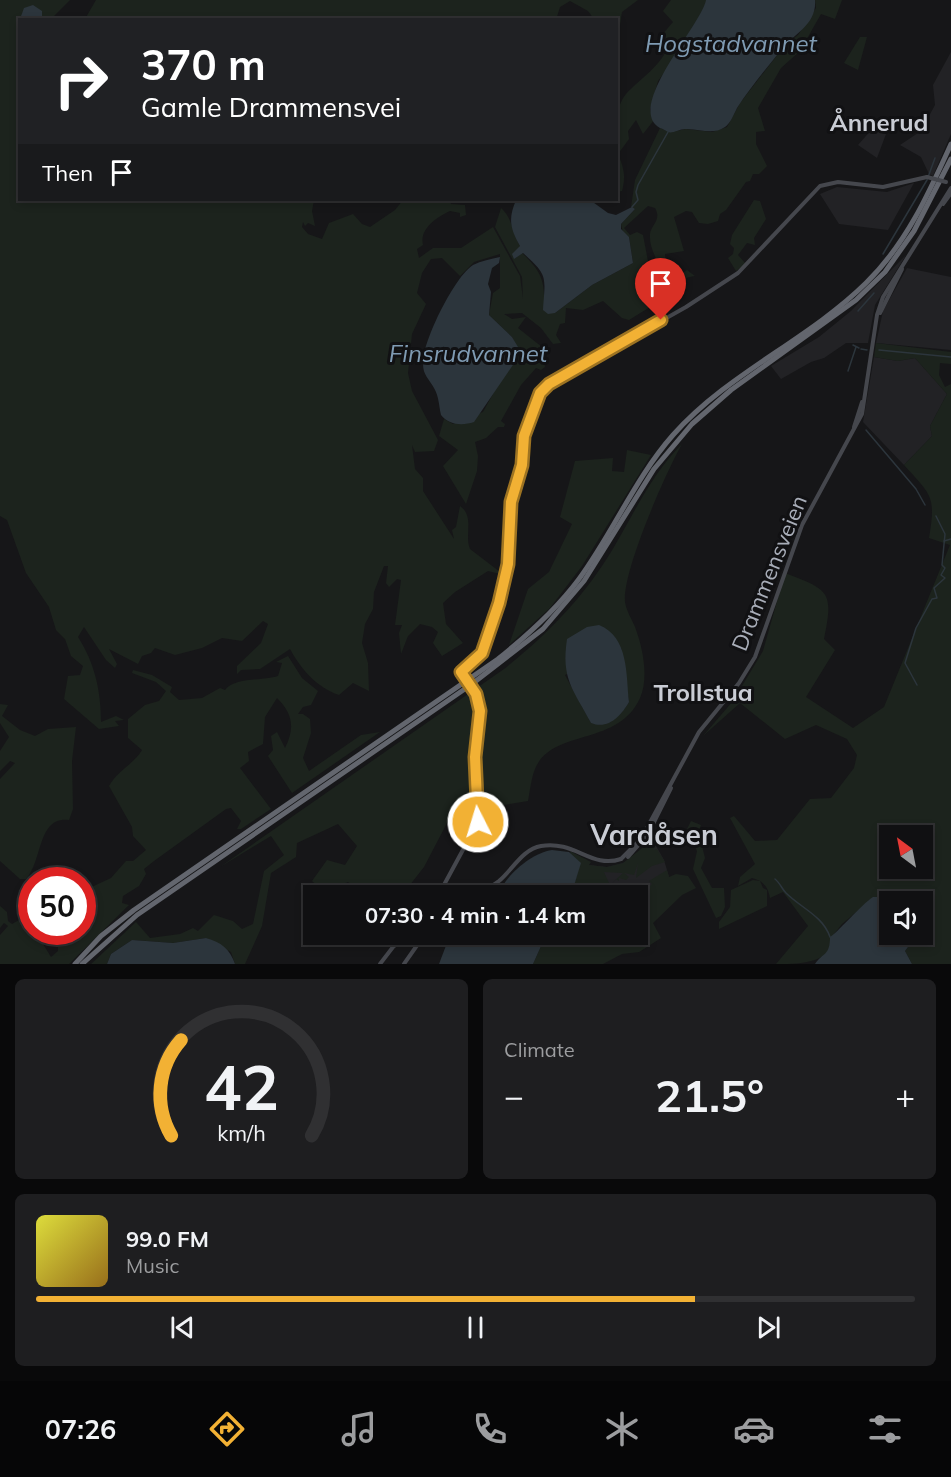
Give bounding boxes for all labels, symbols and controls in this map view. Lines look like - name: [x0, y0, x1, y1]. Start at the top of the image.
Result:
- water label: Hogstadvannet: [645, 28, 818, 58]
- text: 370 m: [141, 38, 266, 91]
- icon: right: [42, 42, 120, 120]
- text: Gamle Drammensvei: [141, 90, 401, 124]
- district label: Ånnerud: [830, 107, 928, 137]
- icon: arrive: [105, 156, 138, 189]
- text: Then: [42, 159, 93, 187]
- pin: [635, 258, 686, 320]
- icon: arrive: [644, 267, 677, 300]
- water label: Finsrudvannet: [389, 338, 548, 368]
- street label: Drammensveien: [725, 491, 813, 655]
- district label: Trollstua: [653, 677, 753, 707]
- position arrow: [446, 790, 510, 854]
- district label: Vardåsen: [589, 817, 718, 852]
- north arrow: [879, 825, 933, 879]
- map controls: [879, 825, 933, 945]
- speed limit sign: 50: [18, 867, 96, 945]
- button: sound: [879, 891, 933, 945]
- text: 07:30 · 4 min · 1.4 km: [365, 901, 586, 929]
- text: Climate: [504, 1037, 575, 1062]
- text: 42: [204, 1047, 279, 1126]
- text: 21.5°: [655, 1067, 764, 1123]
- text: −: [504, 1075, 524, 1116]
- text: +: [895, 1075, 915, 1116]
- text: km/h: [217, 1119, 266, 1146]
- text: 99.0 FM: [126, 1225, 209, 1253]
- text: Music: [126, 1253, 179, 1278]
- icon: previous: [166, 1311, 199, 1344]
- icon: pause: [459, 1311, 492, 1344]
- icon: next: [752, 1311, 785, 1344]
- icon: directions: [206, 1408, 248, 1450]
- icon: music: [338, 1408, 380, 1450]
- icon: phone: [469, 1408, 511, 1450]
- icon: climate: [601, 1408, 643, 1450]
- icon: car: [733, 1408, 775, 1450]
- icon: filters: [864, 1408, 906, 1450]
- text: 07:26: [45, 1412, 116, 1446]

